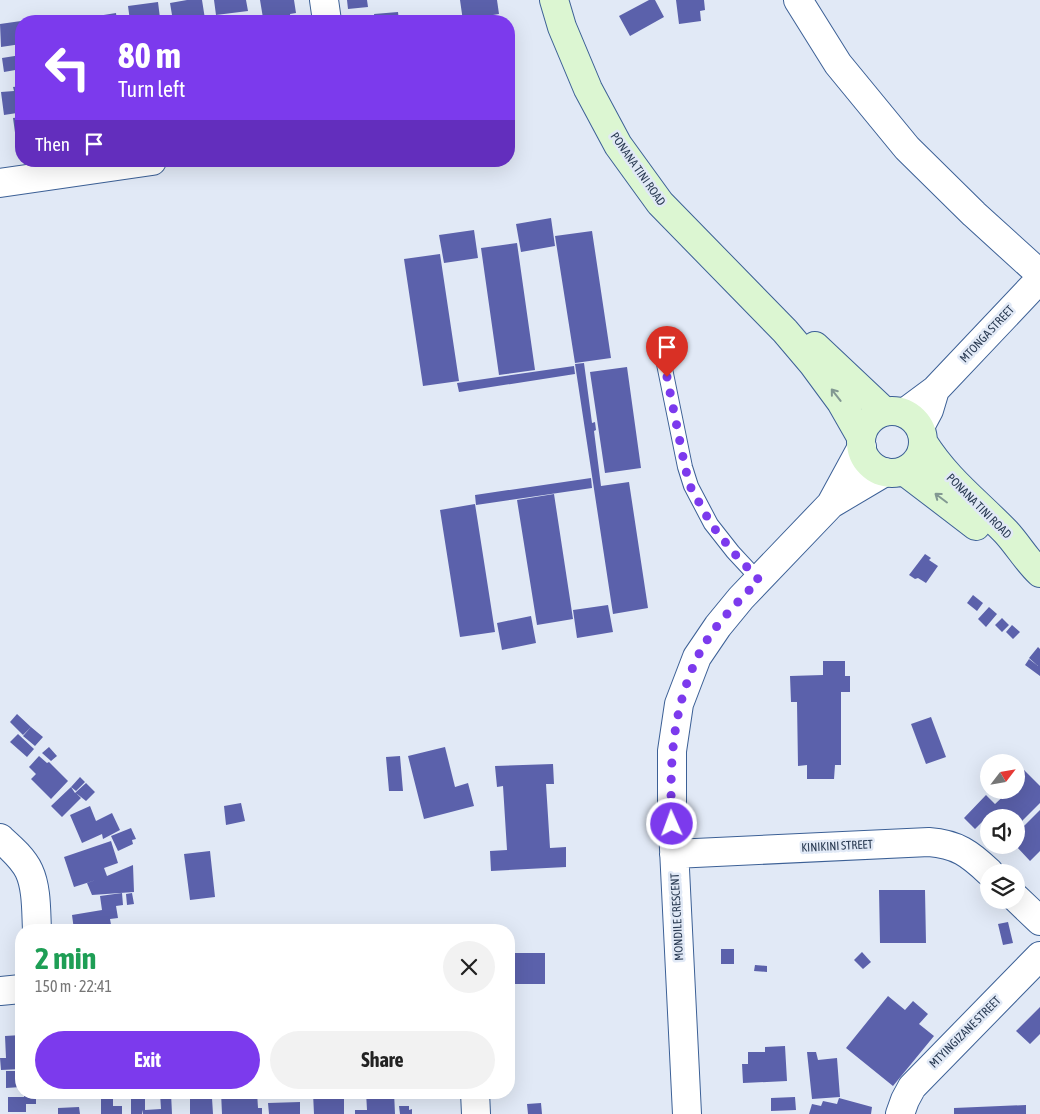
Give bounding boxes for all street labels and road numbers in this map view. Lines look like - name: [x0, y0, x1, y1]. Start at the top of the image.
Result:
- street label: PONANA TINI ROAD: [608, 130, 669, 208]
- street label: MTONGA STREET: [957, 302, 1017, 365]
- street label: PONANA TINI ROAD: [944, 471, 1015, 542]
- street label: KINIKINI STREET: [801, 837, 874, 855]
- street label: MONDILE CRESCENT: [668, 872, 686, 961]
- street label: MTYINGIZANE STREET: [926, 993, 1004, 1071]

